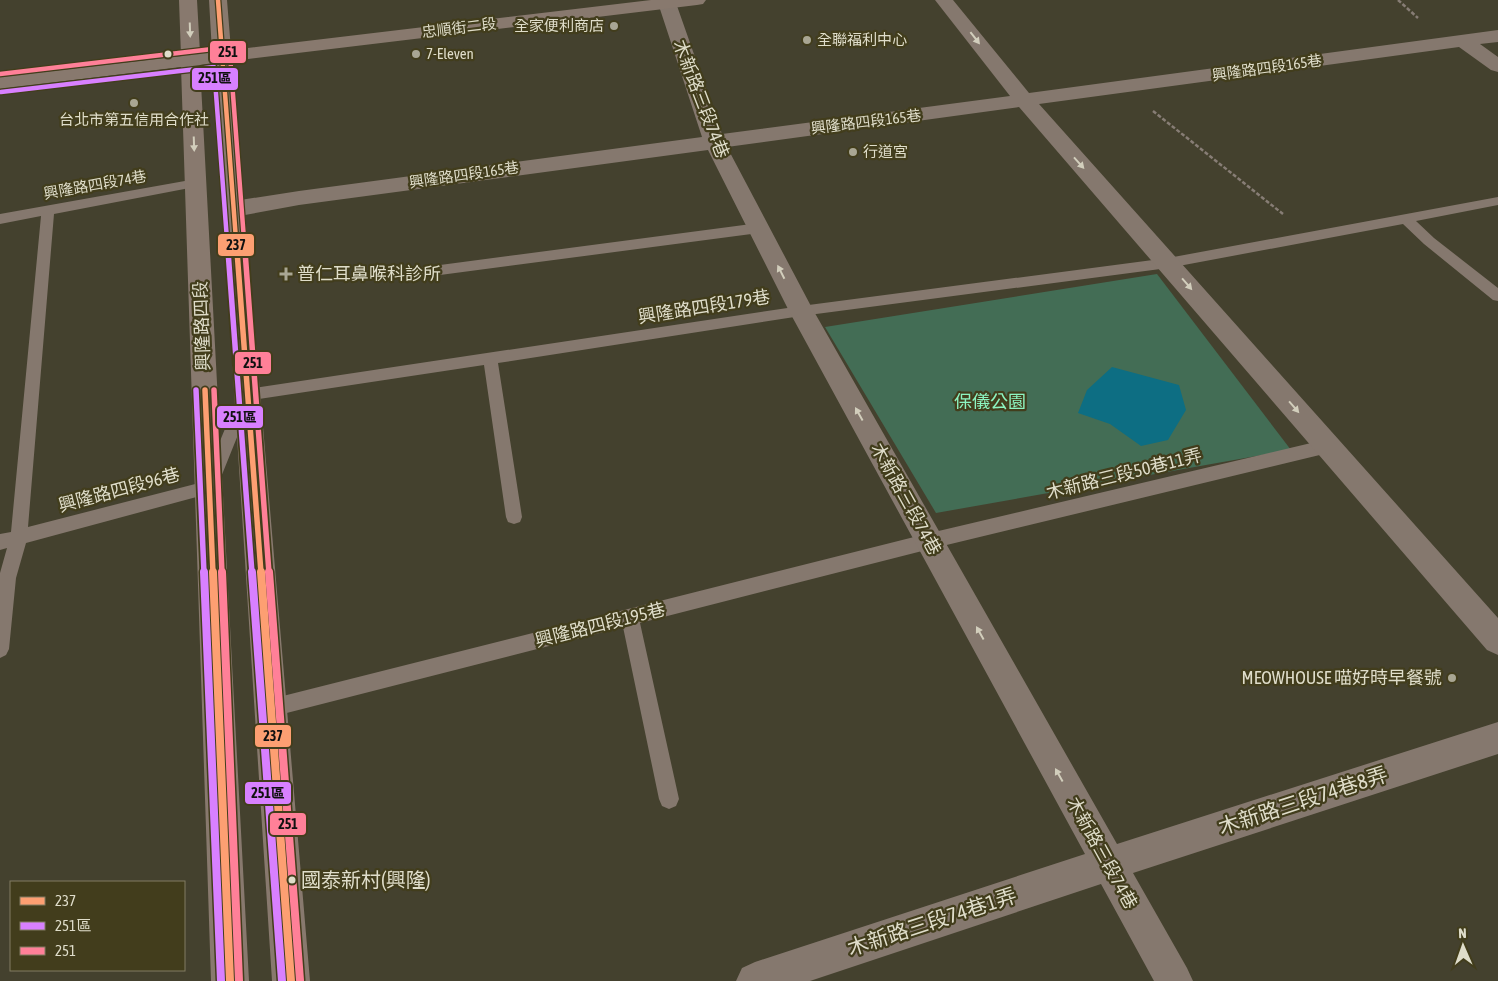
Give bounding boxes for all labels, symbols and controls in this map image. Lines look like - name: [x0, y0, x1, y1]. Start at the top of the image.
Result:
- street label: 忠順街二段: [421, 14, 497, 41]
- place label: 全家便利商店: [514, 17, 604, 34]
- marker: 全家便利商店: [608, 20, 620, 32]
- one-way arrow: [186, 22, 194, 38]
- place label: 全聯福利中心: [817, 31, 907, 48]
- one-way arrow: [969, 31, 980, 44]
- marker: 全聯福利中心: [801, 34, 813, 46]
- street label: 木新路三段74巷: [669, 37, 734, 161]
- line badge: 251: [209, 40, 247, 64]
- text: 251: [218, 44, 238, 60]
- place label: 7-Eleven: [426, 45, 474, 62]
- marker: 7-Eleven: [410, 48, 422, 60]
- unlabelled marker: [163, 49, 173, 59]
- street label: 興隆路四段165巷: [1211, 51, 1323, 84]
- line badge: 251區: [191, 67, 239, 91]
- text: 251區: [198, 70, 232, 86]
- marker: 台北市第五信用合作社: [128, 97, 140, 109]
- street label: 興隆路四段165巷: [810, 106, 922, 137]
- place label: 台北市第五信用合作社: [59, 111, 209, 128]
- one-way arrow: [191, 136, 199, 152]
- place label: 行道宮: [863, 143, 908, 160]
- marker: 行道宮: [847, 146, 859, 158]
- one-way arrow: [1073, 156, 1085, 168]
- street label: 興隆路四段165巷: [408, 158, 520, 191]
- street label: 興隆路四段74巷: [42, 167, 148, 202]
- line badge: 237: [217, 233, 255, 257]
- text: 237: [226, 237, 246, 253]
- place label: 普仁耳鼻喉科診所: [297, 263, 441, 284]
- one-way arrow: [777, 265, 785, 279]
- marker: 普仁耳鼻喉科診所: [279, 267, 293, 281]
- one-way arrow: [1181, 278, 1193, 290]
- street label: 興隆路四段: [189, 281, 214, 371]
- street label: 興隆路四段179巷: [636, 286, 771, 327]
- line badge: 251: [234, 351, 272, 375]
- text: 251: [243, 355, 263, 371]
- park label: 保儀公園: [954, 391, 1026, 412]
- one-way arrow: [1288, 400, 1299, 413]
- line badge: 251區: [216, 405, 264, 429]
- one-way arrow: [854, 408, 863, 421]
- text: 251區: [223, 409, 257, 425]
- street label: 木新路三段74巷: [867, 439, 946, 558]
- street label: 木新路三段50巷11弄: [1044, 444, 1204, 503]
- street label: 興隆路四段96巷: [56, 463, 182, 516]
- street label: 興隆路四段195巷: [533, 598, 667, 651]
- one-way arrow: [976, 626, 984, 640]
- place label: MEOWHOUSE 喵好時早餐號: [1242, 667, 1442, 688]
- marker: MEOWHOUSE 喵好時早餐號: [1446, 672, 1458, 684]
- line badge: 237: [254, 724, 292, 748]
- text: 237: [263, 728, 283, 744]
- street label: 木新路三段74巷8弄: [1215, 761, 1390, 839]
- one-way arrow: [1055, 768, 1063, 782]
- line badge: 251區: [244, 781, 292, 805]
- text: 251區: [251, 785, 285, 801]
- street label: 木新路三段74巷: [1063, 793, 1142, 912]
- line badge: 251: [269, 812, 307, 836]
- text: 251: [278, 816, 298, 832]
- place label: 國泰新村(興隆): [301, 868, 431, 891]
- marker: 國泰新村(興隆): [287, 875, 297, 885]
- legend: [10, 881, 185, 971]
- street label: 木新路三段74巷1弄: [844, 882, 1019, 960]
- text: 237: [55, 892, 76, 909]
- text: 251區: [55, 917, 91, 934]
- north arrow: [1438, 921, 1488, 971]
- text: N: [1458, 925, 1467, 941]
- text: 251: [55, 942, 76, 959]

